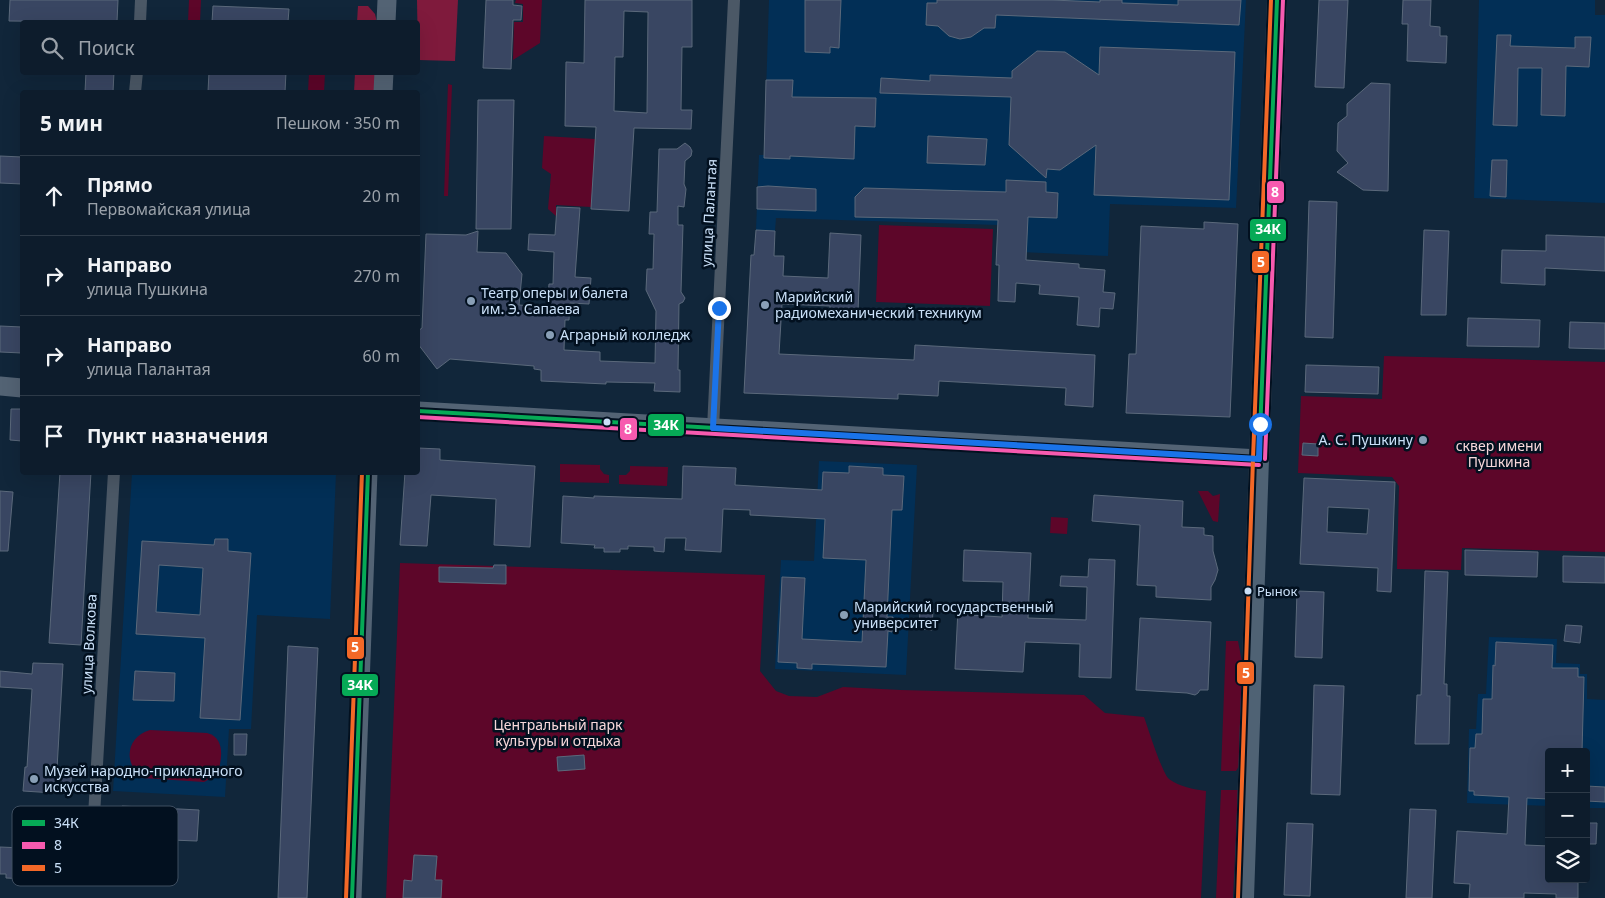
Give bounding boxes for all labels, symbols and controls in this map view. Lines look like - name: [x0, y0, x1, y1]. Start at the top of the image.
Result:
- search box: [20, 20, 420, 75]
- icon: search: [38, 34, 66, 62]
- text: Поиск: [78, 35, 134, 61]
- text: 5 мин: [40, 109, 103, 137]
- text: Пешком · 350 m: [276, 112, 400, 134]
- street label: улица Палантая: [696, 158, 721, 268]
- text: Прямо: [87, 172, 153, 198]
- line badge: 8: [1266, 180, 1285, 204]
- icon: ahead: [40, 182, 68, 210]
- text: 8: [1271, 182, 1279, 201]
- text: 20 m: [363, 185, 400, 207]
- text: Первомайская улица: [87, 198, 251, 220]
- line badge: 34К: [1249, 218, 1287, 242]
- text: 34К: [1255, 219, 1281, 238]
- line badge: 5: [1251, 250, 1270, 274]
- text: Направо: [87, 252, 172, 278]
- text: 5: [1257, 252, 1265, 271]
- icon: right: [40, 262, 68, 290]
- text: 270 m: [353, 265, 400, 287]
- text: улица Пушкина: [87, 278, 208, 300]
- place label: Театр оперы и балета им. Э. Сапаева: [481, 283, 628, 318]
- place label: Марийский радиомеханический техникум: [775, 287, 982, 322]
- marker: Театр оперы и балета им. Э. Сапаева: [465, 295, 477, 307]
- route end: [708, 297, 731, 320]
- marker: Марийский радиомеханический техникум: [759, 299, 771, 311]
- place label: Аграрный колледж: [560, 325, 690, 344]
- marker: Аграрный колледж: [544, 329, 556, 341]
- text: Направо: [87, 332, 172, 358]
- icon: right: [40, 342, 68, 370]
- text: 60 m: [363, 345, 400, 367]
- text: улица Палантая: [87, 358, 211, 380]
- line badge: 34К: [647, 413, 685, 437]
- route start: [1249, 413, 1272, 436]
- text: 34К: [653, 415, 679, 434]
- unlabelled marker: [602, 417, 612, 427]
- line badge: 8: [619, 417, 638, 441]
- text: 8: [624, 419, 632, 438]
- icon: arrive: [40, 422, 68, 450]
- text: Пункт назначения: [87, 423, 268, 449]
- place label: А. С. Пушкину: [1319, 430, 1414, 449]
- marker: А. С. Пушкину: [1417, 434, 1429, 446]
- park label: сквер имени Пушкина: [1456, 436, 1542, 471]
- place label: Рынок: [1257, 582, 1297, 600]
- marker: Рынок: [1243, 586, 1253, 596]
- street label: улица Волкова: [76, 593, 101, 694]
- place label: Марийский государственный университет: [854, 597, 1054, 632]
- marker: Марийский государственный университет: [838, 609, 850, 621]
- line badge: 5: [346, 636, 365, 660]
- text: 5: [351, 637, 359, 656]
- line badge: 5: [1236, 661, 1255, 685]
- text: 5: [1242, 663, 1250, 682]
- line badge: 34К: [341, 673, 379, 697]
- text: 34К: [347, 675, 373, 694]
- park label: Центральный парк культуры и отдыха: [493, 715, 623, 750]
- map controls: [1545, 748, 1590, 883]
- button: +: [1545, 748, 1590, 793]
- place label: Музей народно-прикладного искусства: [44, 761, 243, 796]
- marker: Музей народно-прикладного искусства: [28, 773, 40, 785]
- button: −: [1545, 793, 1590, 838]
- legend: [12, 806, 178, 886]
- text: 34К: [54, 813, 79, 832]
- text: 8: [54, 835, 62, 854]
- button: layers: [1545, 838, 1590, 883]
- text: 5: [54, 858, 62, 877]

